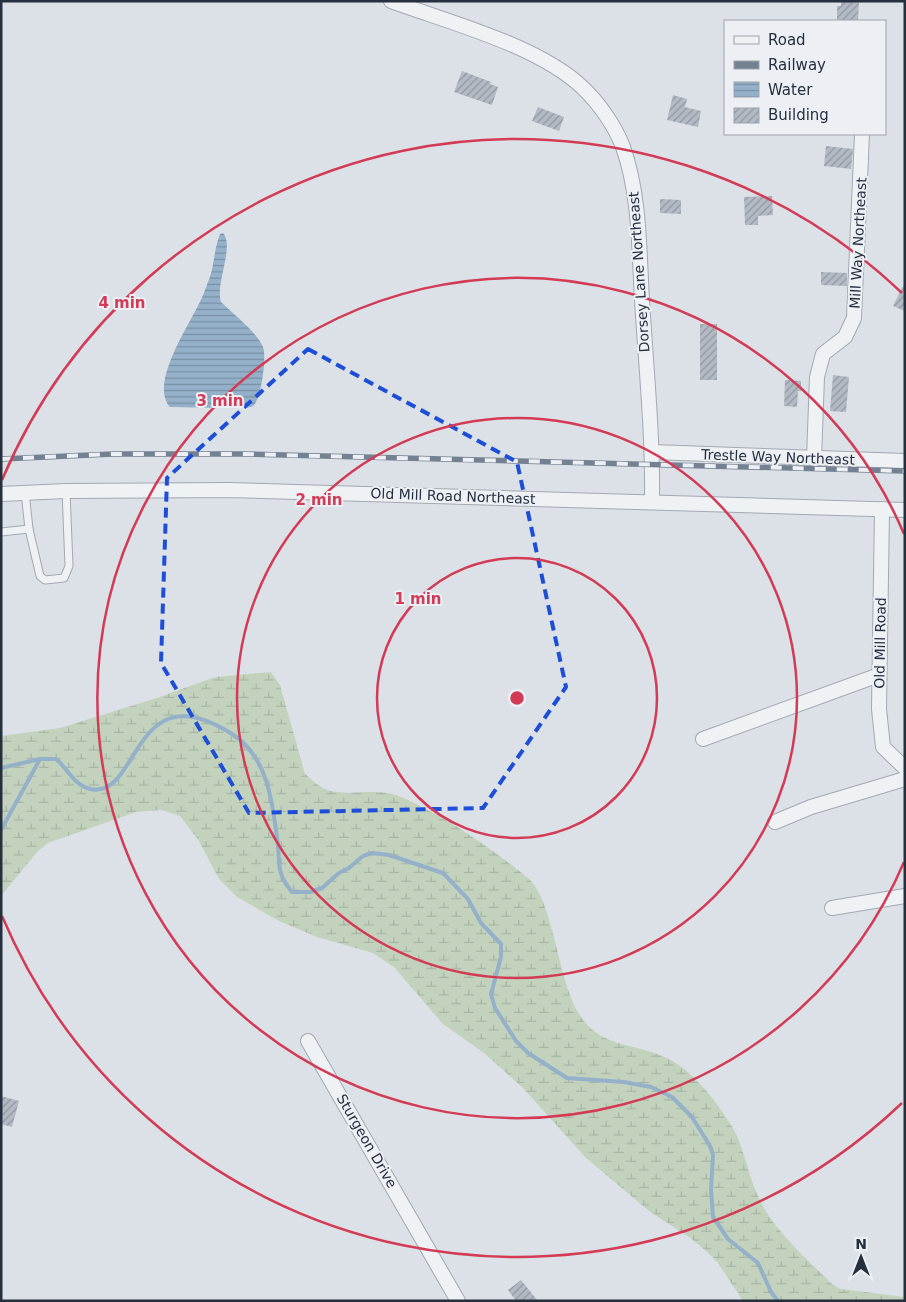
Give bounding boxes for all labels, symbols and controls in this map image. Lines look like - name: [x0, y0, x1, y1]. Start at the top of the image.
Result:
- legend: [724, 20, 886, 135]
- text: Road: [768, 31, 806, 49]
- text: Railway: [768, 56, 826, 74]
- text: Water: [768, 81, 813, 99]
- text: Building: [768, 106, 829, 124]
- street label: Mill Way Northeast: [847, 176, 869, 309]
- street label: Dorsey Lane Northeast: [625, 191, 653, 353]
- text: 4 min: [98, 294, 146, 312]
- text: 3 min: [196, 392, 244, 410]
- street label: Trestle Way Northeast: [700, 446, 856, 468]
- street label: Old Mill Road Northeast: [370, 485, 536, 507]
- text: 2 min: [295, 491, 343, 509]
- text: 1 min: [394, 590, 442, 608]
- street label: Old Mill Road: [871, 597, 889, 689]
- centre of rings: [508, 689, 526, 707]
- street label: Sturgeon Drive: [334, 1091, 400, 1191]
- north arrow: [836, 1232, 886, 1282]
- text: N: [855, 1236, 867, 1252]

